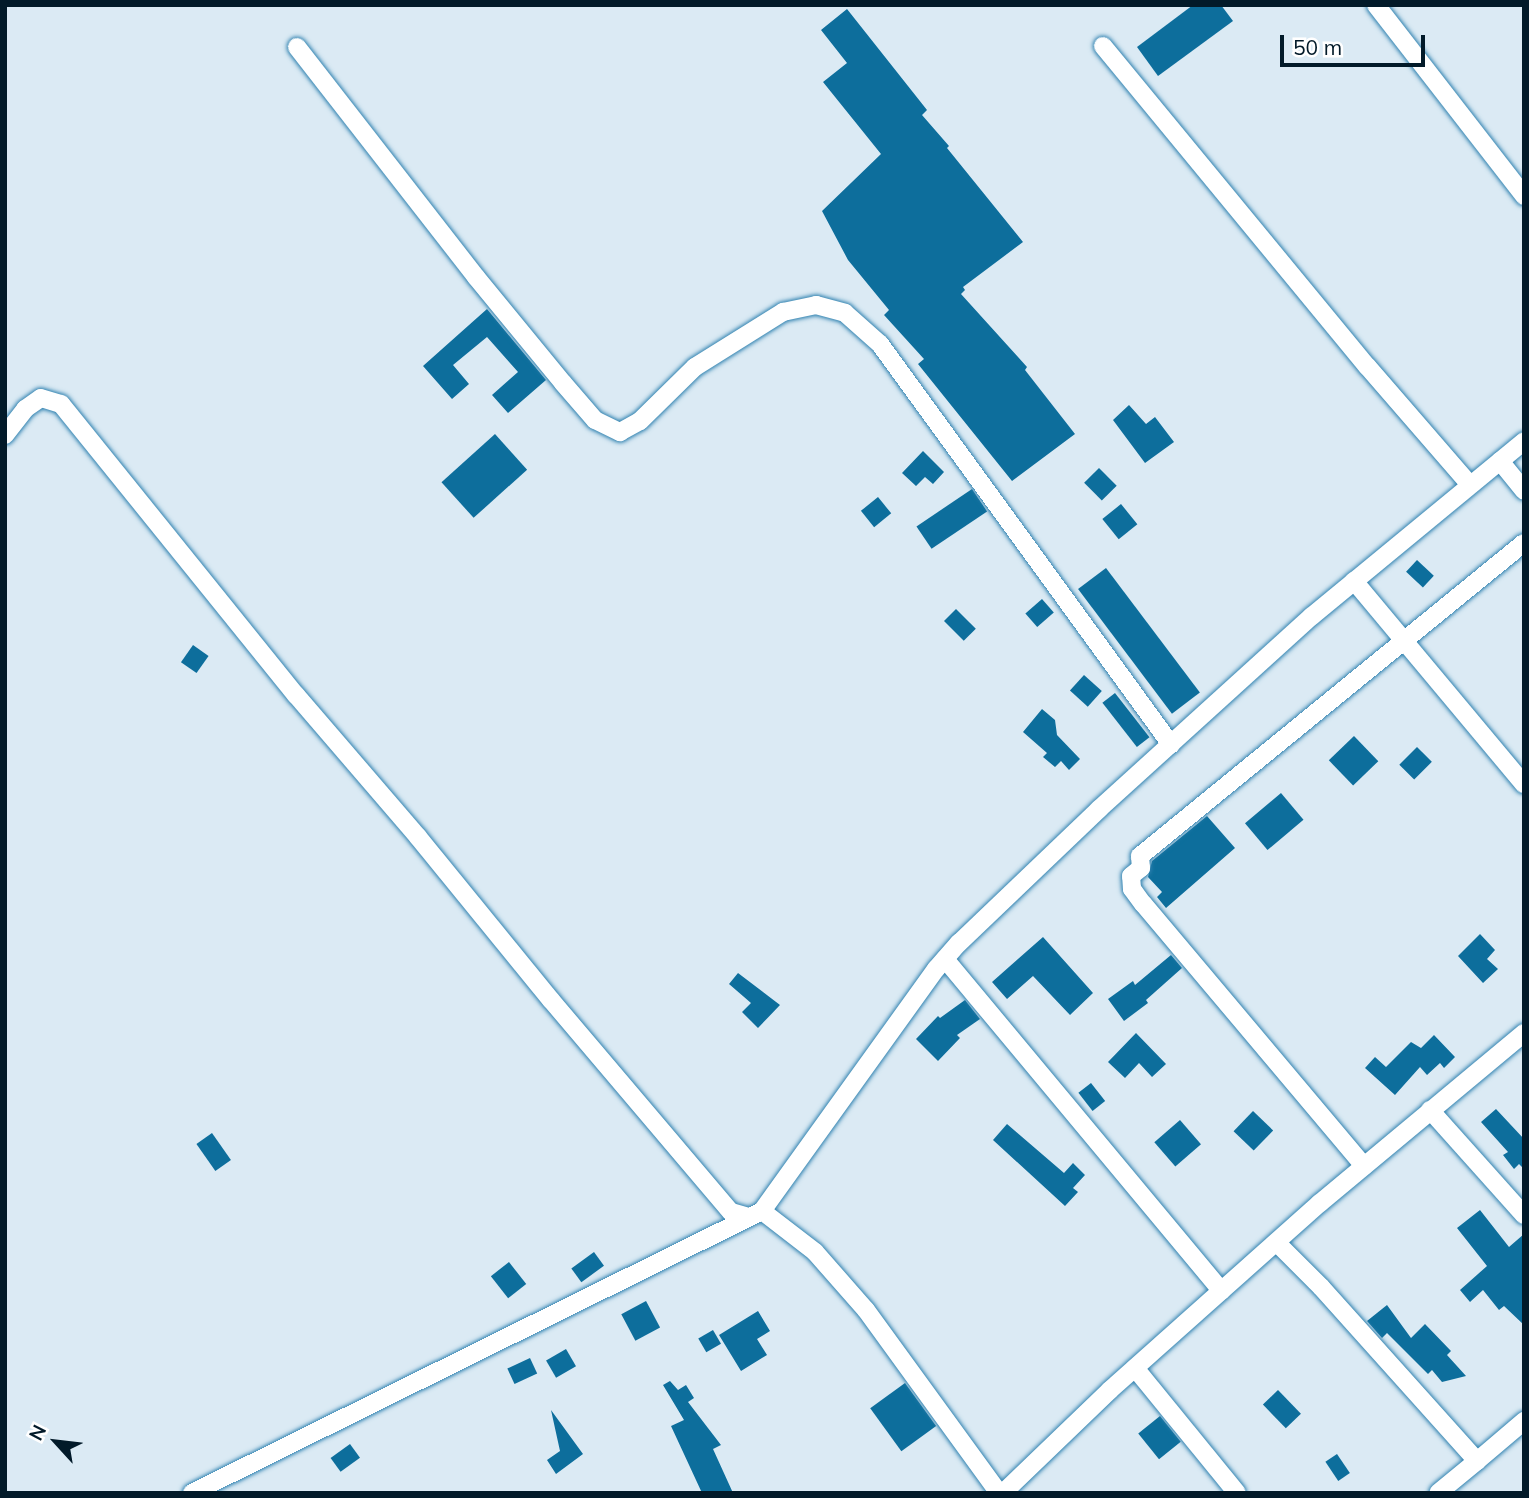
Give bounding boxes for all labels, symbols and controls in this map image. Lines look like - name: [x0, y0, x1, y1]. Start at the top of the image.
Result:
- scale bar: [1284, 21, 1429, 65]
- text: 50 m: [1293, 34, 1342, 60]
- north arrow: [21, 1407, 91, 1477]
- text: N: [23, 1421, 51, 1444]

